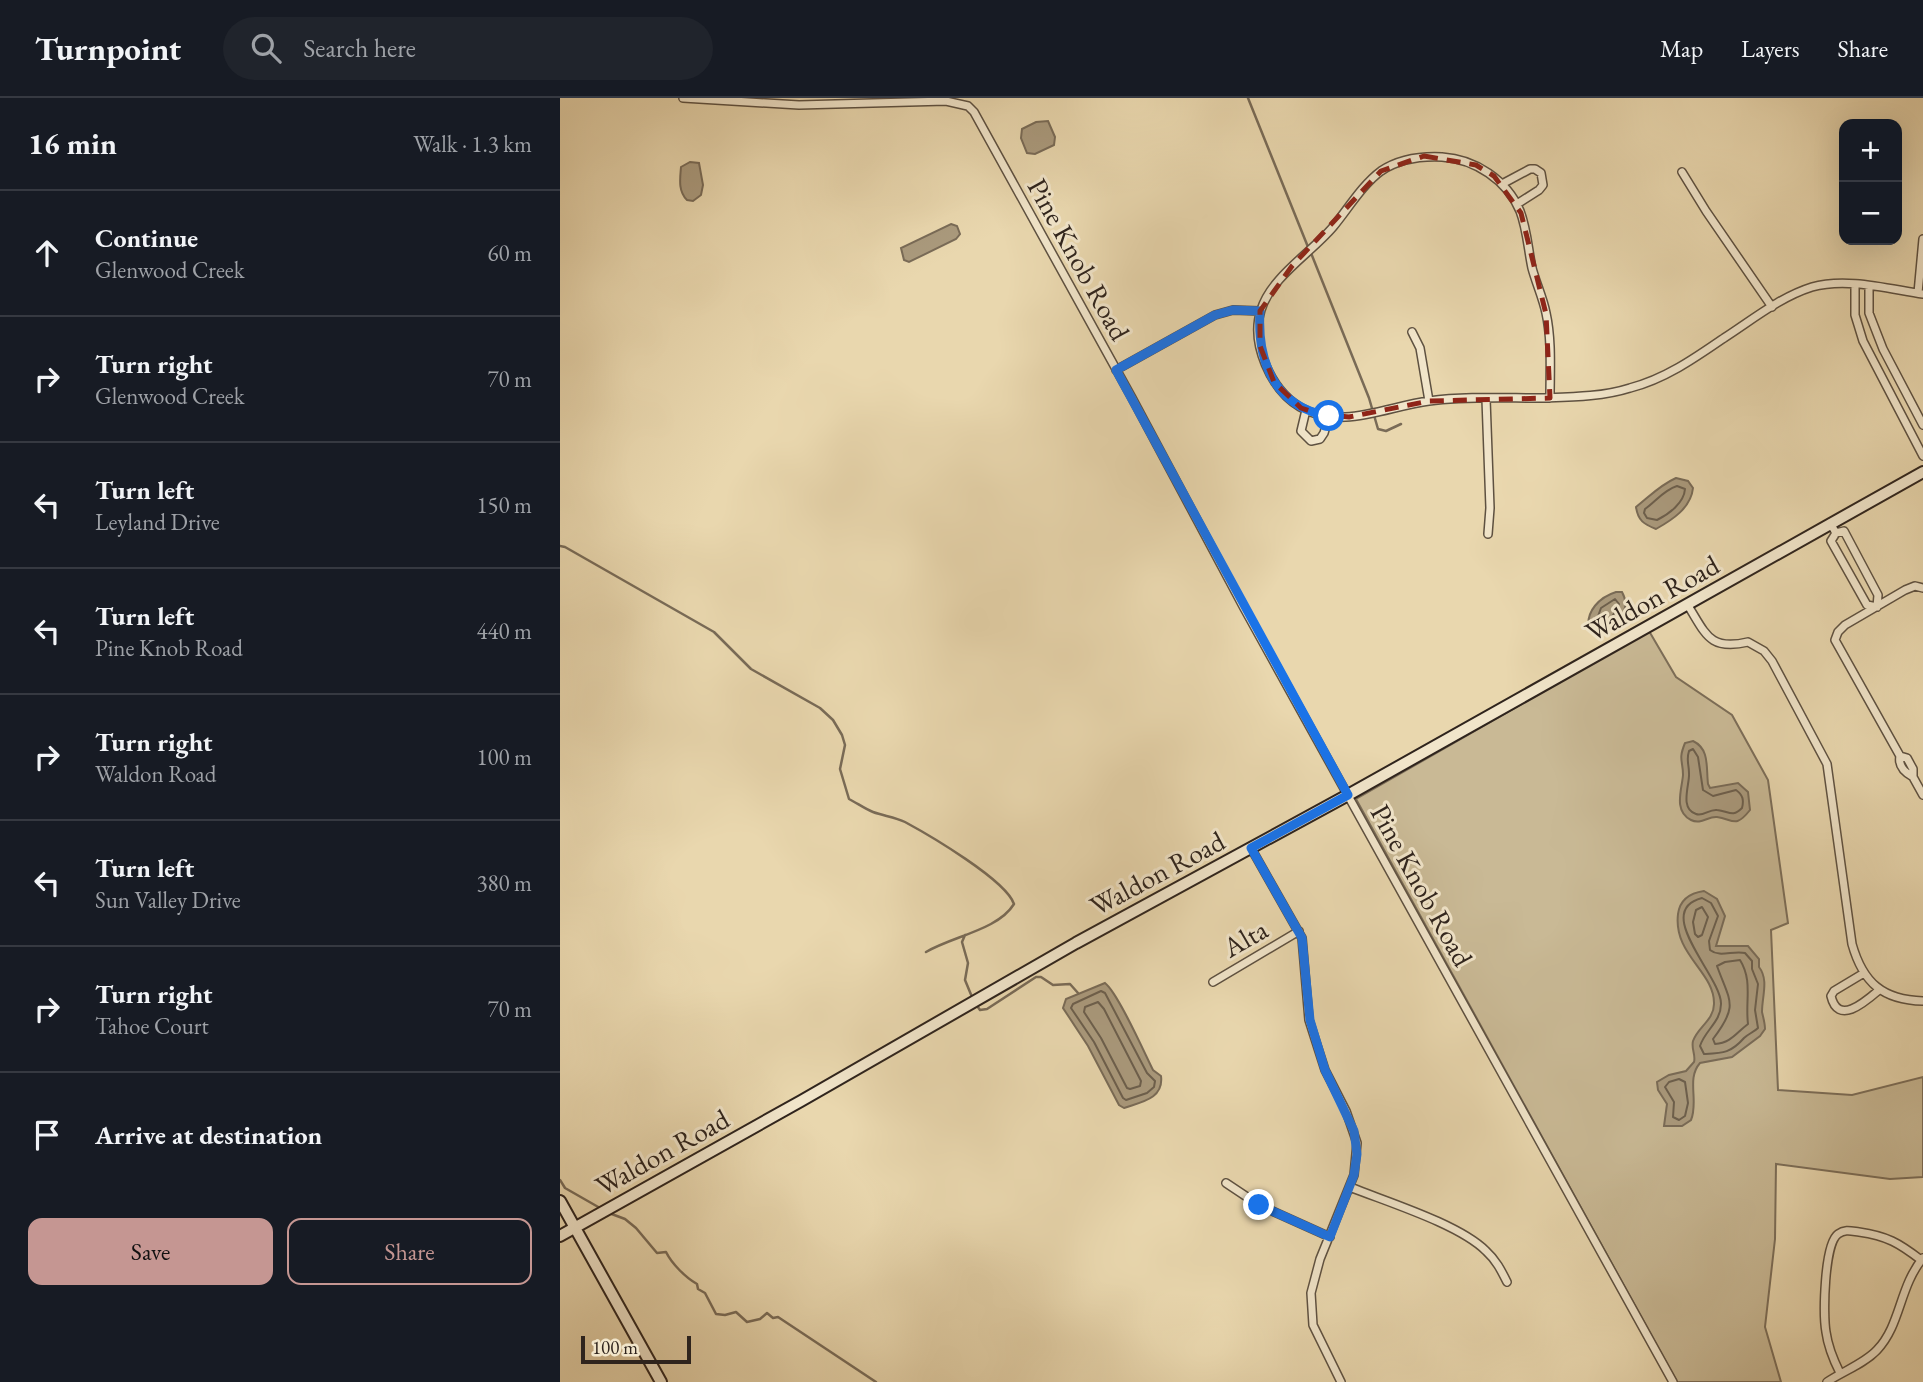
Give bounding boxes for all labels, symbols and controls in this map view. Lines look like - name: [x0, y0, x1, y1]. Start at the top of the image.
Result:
- search box: [223, 17, 713, 80]
- text: Turnpoint: [35, 27, 181, 70]
- icon: search: [247, 29, 285, 67]
- text: Search here: [303, 31, 416, 65]
- text: Map: [1660, 33, 1703, 64]
- text: Layers: [1741, 33, 1800, 64]
- text: Share: [1838, 33, 1888, 64]
- map controls: [1839, 119, 1902, 245]
- button: +: [1839, 119, 1902, 182]
- text: 16 min: [28, 124, 117, 163]
- text: Walk · 1.3 km: [413, 129, 532, 159]
- street label: Pine Knob Road: [1020, 172, 1139, 347]
- button: −: [1839, 182, 1902, 245]
- text: Continue: [95, 221, 198, 255]
- icon: ahead: [28, 234, 66, 272]
- text: 60 m: [487, 238, 532, 268]
- text: Glenwood Creek: [95, 255, 245, 285]
- text: Turn right: [95, 347, 213, 381]
- icon: right: [28, 360, 66, 398]
- text: 70 m: [487, 364, 532, 394]
- text: Glenwood Creek: [95, 381, 245, 411]
- route start: [1313, 400, 1344, 431]
- text: Turn left: [95, 473, 194, 507]
- icon: left: [28, 486, 66, 524]
- text: 150 m: [476, 490, 532, 520]
- text: Leyland Drive: [95, 507, 220, 537]
- street label: Waldon Road: [1579, 546, 1726, 650]
- text: Turn left: [95, 599, 194, 633]
- icon: left: [28, 612, 66, 650]
- text: 440 m: [476, 616, 532, 646]
- text: Pine Knob Road: [95, 633, 243, 663]
- text: Turn right: [95, 725, 213, 759]
- icon: right: [28, 738, 66, 776]
- text: 100 m: [476, 742, 532, 772]
- text: Waldon Road: [95, 759, 216, 789]
- street label: Pine Knob Road: [1363, 798, 1482, 973]
- street label: Waldon Road: [1083, 822, 1231, 924]
- text: Turn left: [95, 851, 194, 885]
- icon: left: [28, 864, 66, 902]
- text: 380 m: [476, 868, 532, 898]
- text: Sun Valley Drive: [95, 885, 241, 915]
- street label: Alta: [1215, 910, 1275, 966]
- text: Turn right: [95, 977, 213, 1011]
- icon: right: [28, 990, 66, 1028]
- text: 70 m: [487, 994, 532, 1024]
- text: Tahoe Court: [95, 1011, 209, 1041]
- street label: Waldon Road: [589, 1100, 736, 1204]
- icon: arrive: [28, 1116, 66, 1154]
- text: Arrive at destination: [95, 1118, 322, 1152]
- route end: [1243, 1189, 1274, 1220]
- button: Save: [28, 1218, 273, 1285]
- button: Share: [287, 1218, 532, 1285]
- scale bar: [581, 1333, 691, 1365]
- text: 100 m: [592, 1335, 638, 1360]

